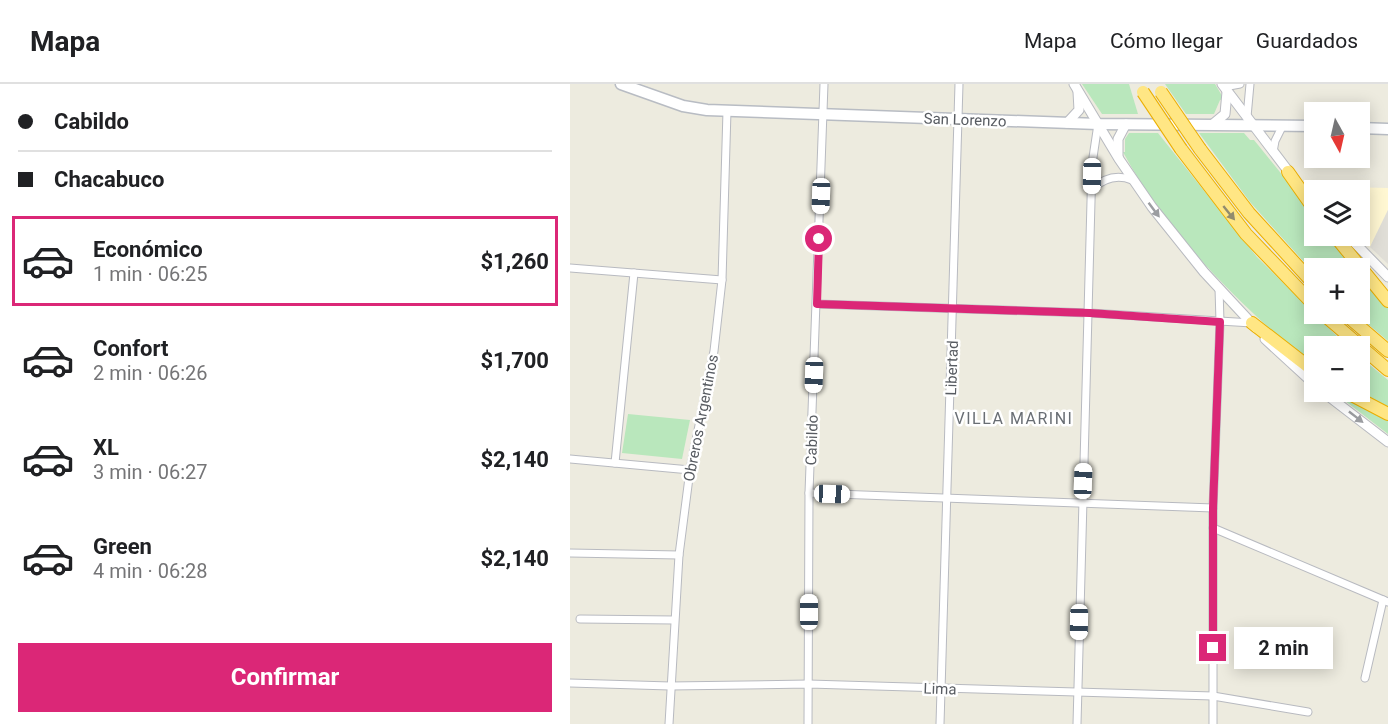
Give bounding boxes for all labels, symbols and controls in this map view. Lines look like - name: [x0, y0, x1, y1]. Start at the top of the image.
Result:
- text: Mapa: [30, 25, 100, 58]
- text: Mapa: [1024, 29, 1077, 53]
- text: Cómo llegar: [1110, 29, 1223, 53]
- text: Guardados: [1256, 29, 1358, 53]
- north arrow: [1304, 102, 1370, 168]
- map controls: [1304, 102, 1370, 402]
- text: Cabildo: [54, 109, 129, 134]
- street label: San Lorenzo: [923, 110, 1007, 130]
- car: [1083, 158, 1101, 194]
- text: Chacabuco: [54, 167, 164, 192]
- car: [811, 178, 831, 214]
- button: layers: [1304, 180, 1370, 246]
- one-way arrow: [1148, 201, 1160, 217]
- one-way arrow: [1222, 205, 1235, 220]
- route start: [805, 225, 832, 252]
- icon: car: [21, 234, 75, 288]
- text: Económico: [93, 237, 203, 262]
- text: $1,260: [480, 249, 549, 274]
- button: +: [1304, 258, 1370, 324]
- text: 1 min · 06:25: [93, 262, 208, 286]
- icon: car: [21, 333, 75, 387]
- text: Confort: [93, 336, 168, 361]
- button: −: [1304, 336, 1370, 402]
- street label: Libertad: [942, 340, 962, 396]
- text: $1,700: [480, 348, 549, 373]
- street label: Obreros Argentinos: [680, 353, 722, 483]
- car: [804, 357, 824, 393]
- text: 2 min · 06:26: [93, 361, 208, 385]
- district label: VILLA MARINI: [955, 409, 1073, 428]
- one-way arrow: [1347, 411, 1363, 423]
- street label: Cabildo: [802, 414, 822, 466]
- icon: car: [21, 432, 75, 486]
- text: XL: [93, 435, 119, 460]
- text: $2,140: [480, 447, 549, 472]
- text: 3 min · 06:27: [93, 460, 208, 484]
- car: [1073, 463, 1093, 499]
- car: [814, 484, 850, 504]
- icon: car: [21, 531, 75, 585]
- text: Green: [93, 534, 152, 559]
- text: $2,140: [480, 546, 549, 571]
- text: 4 min · 06:28: [93, 559, 208, 583]
- car: [800, 594, 818, 630]
- car: [1070, 604, 1088, 640]
- callout: 2 min: [1234, 627, 1333, 669]
- route end: [1199, 634, 1226, 661]
- text: 2 min: [1258, 636, 1309, 660]
- button: Confirmar: [18, 643, 552, 712]
- street label: Lima: [923, 679, 957, 699]

